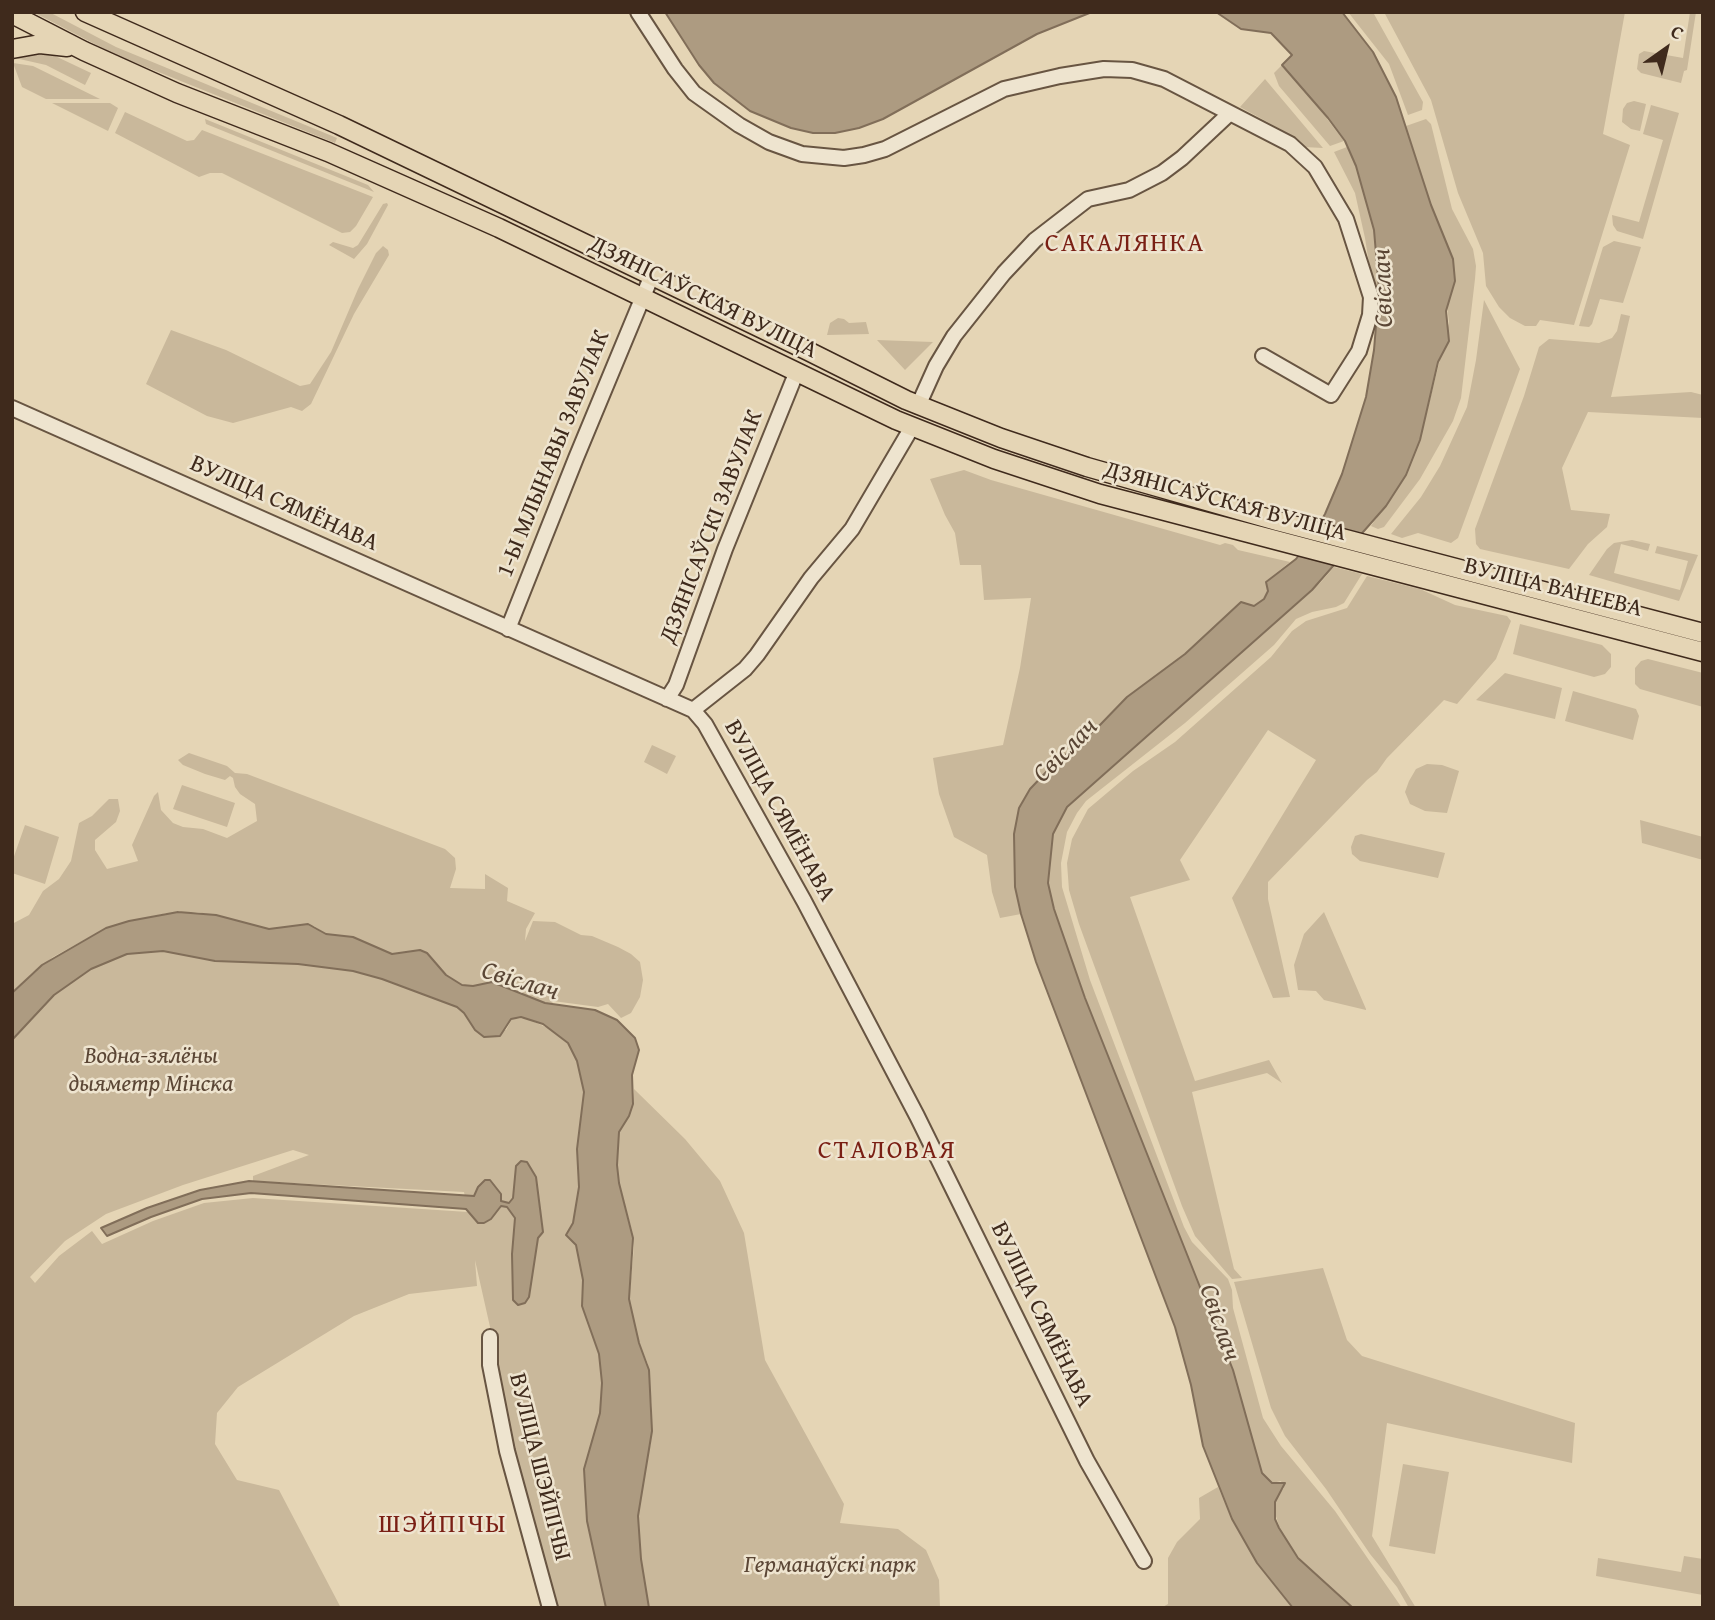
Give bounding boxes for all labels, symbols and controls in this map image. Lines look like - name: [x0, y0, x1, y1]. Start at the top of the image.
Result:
- north arrow: [1631, 14, 1701, 84]
- text: С: [1665, 17, 1690, 46]
- district label: САКАЛЯНКА: [1046, 228, 1204, 260]
- street label: ДЗЯНІСАЎСКАЯ ВУЛІЦА: [584, 230, 822, 366]
- water label: Свіслач: [1367, 248, 1401, 328]
- street label: 1-Ы МЛЫНАВЫ ЗАВУЛАК: [491, 326, 617, 582]
- street label: ДЗЯНІСАЎСКІ ЗАВУЛАК: [654, 406, 770, 648]
- street label: ВУЛІЦА СЯМЁНАВА: [185, 450, 383, 558]
- street label: ДЗЯНІСАЎСКАЯ ВУЛІЦА: [1101, 456, 1349, 548]
- street label: ВУЛІЦА ВАНЕЕВА: [1461, 552, 1645, 624]
- water label: Свіслач: [1027, 712, 1105, 790]
- street label: ВУЛІЦА СЯМЁНАВА: [717, 715, 841, 907]
- water label: Свіслач: [478, 956, 562, 1008]
- park label: Водна-зялёны дыяметр Мінска: [69, 1043, 233, 1099]
- district label: СТАЛОВАЯ: [819, 1135, 955, 1167]
- street label: ВУЛІЦА СЯМЁНАВА: [984, 1217, 1098, 1413]
- water label: Свіслач: [1191, 1281, 1247, 1365]
- street label: ВУЛІЦА ШЭЙПІЧЫ: [502, 1370, 576, 1564]
- district label: ШЭЙПІЧЫ: [379, 1509, 507, 1541]
- park label: Германаўскі парк: [744, 1552, 916, 1580]

